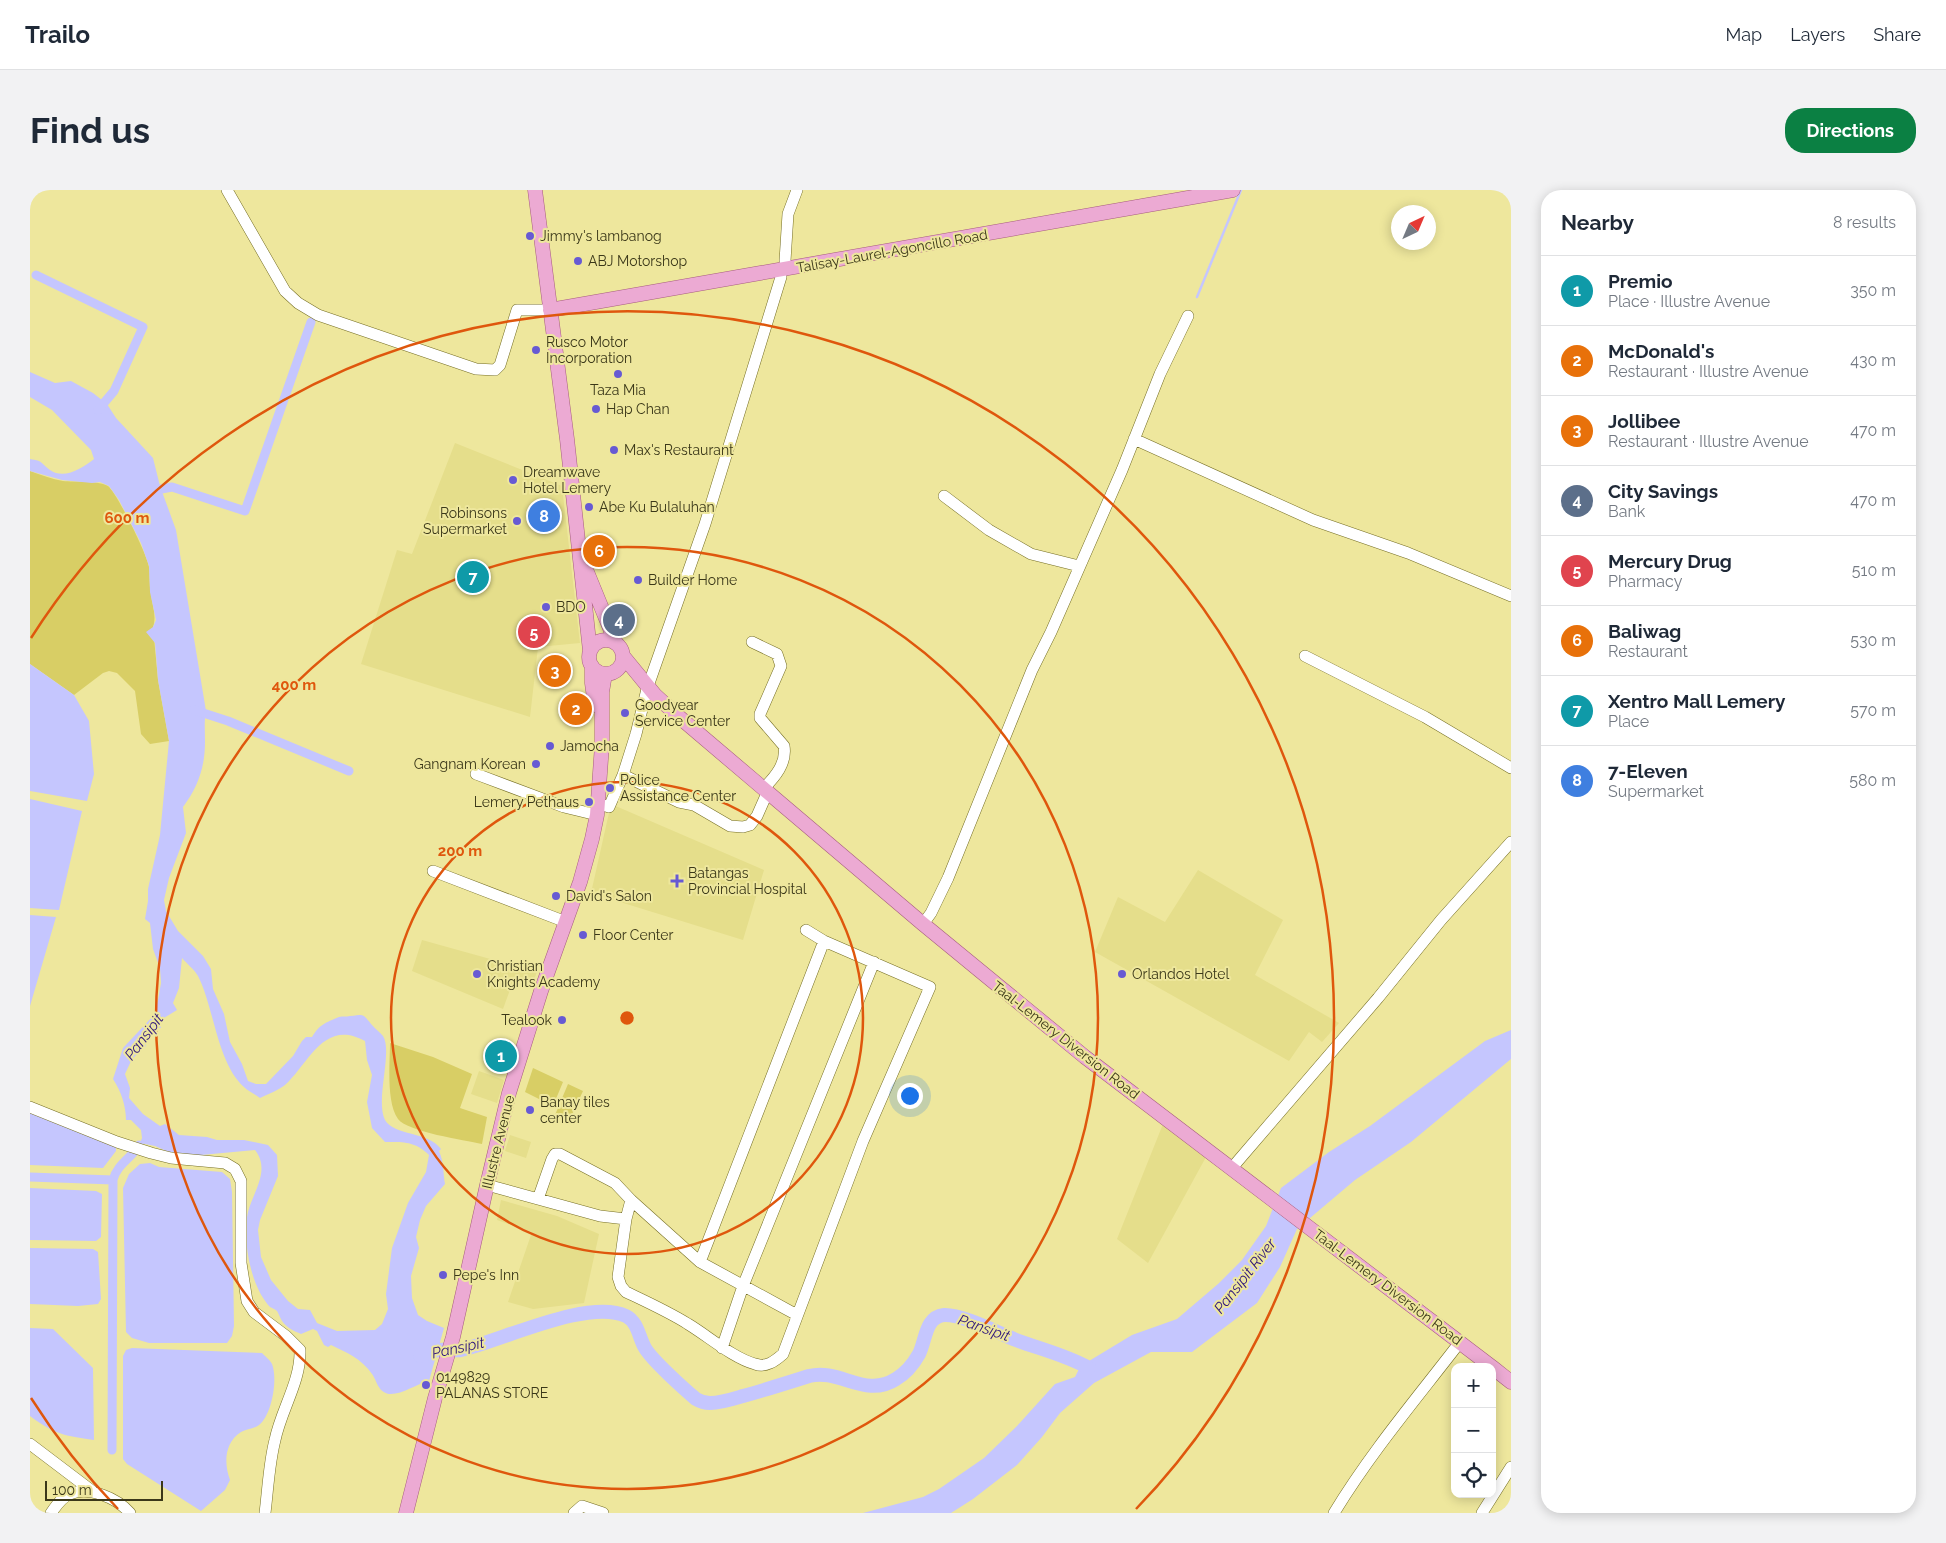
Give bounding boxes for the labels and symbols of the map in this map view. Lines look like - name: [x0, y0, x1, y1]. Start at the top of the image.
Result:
- north arrow: [1391, 205, 1436, 250]
- street label: Talisay-Laurel-Agoncillo Road: [795, 226, 989, 276]
- place label: Jimmy's lambanog: [540, 228, 662, 244]
- marker: Jimmy's lambanog: [524, 230, 536, 242]
- place label: ABJ Motorshop: [588, 253, 688, 269]
- marker: ABJ Motorshop: [572, 255, 584, 267]
- place label: Rusco Motor Incorporation: [546, 334, 632, 366]
- marker: Rusco Motor Incorporation: [530, 344, 542, 356]
- marker: Taza Mia: [612, 368, 624, 380]
- place label: Taza Mia: [590, 382, 646, 398]
- place label: Hap Chan: [606, 401, 670, 417]
- marker: Hap Chan: [590, 403, 602, 415]
- place label: Max's Restaurant: [624, 442, 734, 458]
- marker: Max's Restaurant: [608, 444, 620, 456]
- place label: Dreamwave Hotel Lemery: [523, 464, 611, 496]
- marker: Dreamwave Hotel Lemery: [507, 474, 519, 486]
- pin: 8: [528, 497, 560, 535]
- place label: Abe Ku Bulaluhan: [599, 499, 715, 515]
- marker: Abe Ku Bulaluhan: [583, 501, 595, 513]
- place label: Robinsons Supermarket: [423, 505, 507, 537]
- text: 600 m: [104, 509, 150, 527]
- marker: Robinsons Supermarket: [511, 515, 523, 527]
- pin: 6: [583, 532, 615, 570]
- pin: 7: [457, 558, 489, 596]
- place label: Builder Home: [648, 572, 737, 588]
- marker: Builder Home: [632, 574, 644, 586]
- place label: BDO: [556, 599, 586, 615]
- marker: BDO: [540, 601, 552, 613]
- pin: 4: [603, 601, 635, 639]
- pin: 5: [518, 613, 550, 651]
- pin: 3: [539, 652, 571, 690]
- text: 400 m: [272, 676, 316, 694]
- pin: 2: [560, 690, 592, 728]
- place label: Goodyear Service Center: [635, 697, 730, 729]
- marker: Goodyear Service Center: [619, 707, 631, 719]
- place label: Jamocha: [560, 738, 619, 754]
- marker: Jamocha: [544, 740, 556, 752]
- place label: Gangnam Korean: [414, 756, 526, 772]
- marker: Gangnam Korean: [530, 758, 542, 770]
- place label: Police Assistance Center: [620, 772, 736, 804]
- marker: Police Assistance Center: [604, 782, 616, 794]
- place label: Lemery Pethaus: [474, 794, 579, 810]
- marker: Lemery Pethaus: [583, 796, 595, 808]
- text: 200 m: [438, 842, 482, 860]
- place label: Batangas Provincial Hospital: [688, 865, 807, 897]
- marker: Batangas Provincial Hospital: [670, 874, 684, 888]
- place label: David's Salon: [566, 888, 652, 904]
- marker: David's Salon: [550, 890, 562, 902]
- place label: Floor Center: [593, 927, 674, 943]
- marker: Floor Center: [577, 929, 589, 941]
- place label: Christian Knights Academy: [487, 958, 601, 990]
- place label: Orlandos Hotel: [1132, 966, 1230, 982]
- marker: Christian Knights Academy: [471, 968, 483, 980]
- marker: Orlandos Hotel: [1116, 968, 1128, 980]
- street label: Taal-Lemery Diversion Road: [989, 978, 1143, 1102]
- centre of rings: [618, 1009, 636, 1027]
- water label: Pansipit: [121, 1010, 167, 1064]
- place label: Tealook: [501, 1012, 553, 1028]
- marker: Tealook: [556, 1014, 568, 1026]
- pin: 1: [485, 1037, 517, 1075]
- your location: [897, 1083, 923, 1109]
- street label: Illustre Avenue: [479, 1093, 517, 1191]
- place label: Banay tiles center: [540, 1094, 610, 1126]
- marker: Banay tiles center: [524, 1104, 536, 1116]
- street label: Taal-Lemery Diversion Road: [1311, 1226, 1465, 1348]
- water label: Pansipit River: [1210, 1234, 1280, 1317]
- place label: Pepe's Inn: [453, 1267, 519, 1283]
- marker: Pepe's Inn: [437, 1269, 449, 1281]
- water label: Pansipit: [956, 1311, 1012, 1345]
- water label: Pansipit: [430, 1334, 486, 1362]
- place label: 0149829 PALANAS STORE: [436, 1369, 548, 1401]
- marker: 0149829 PALANAS STORE: [420, 1379, 432, 1391]
- scale bar: [45, 1478, 162, 1501]

